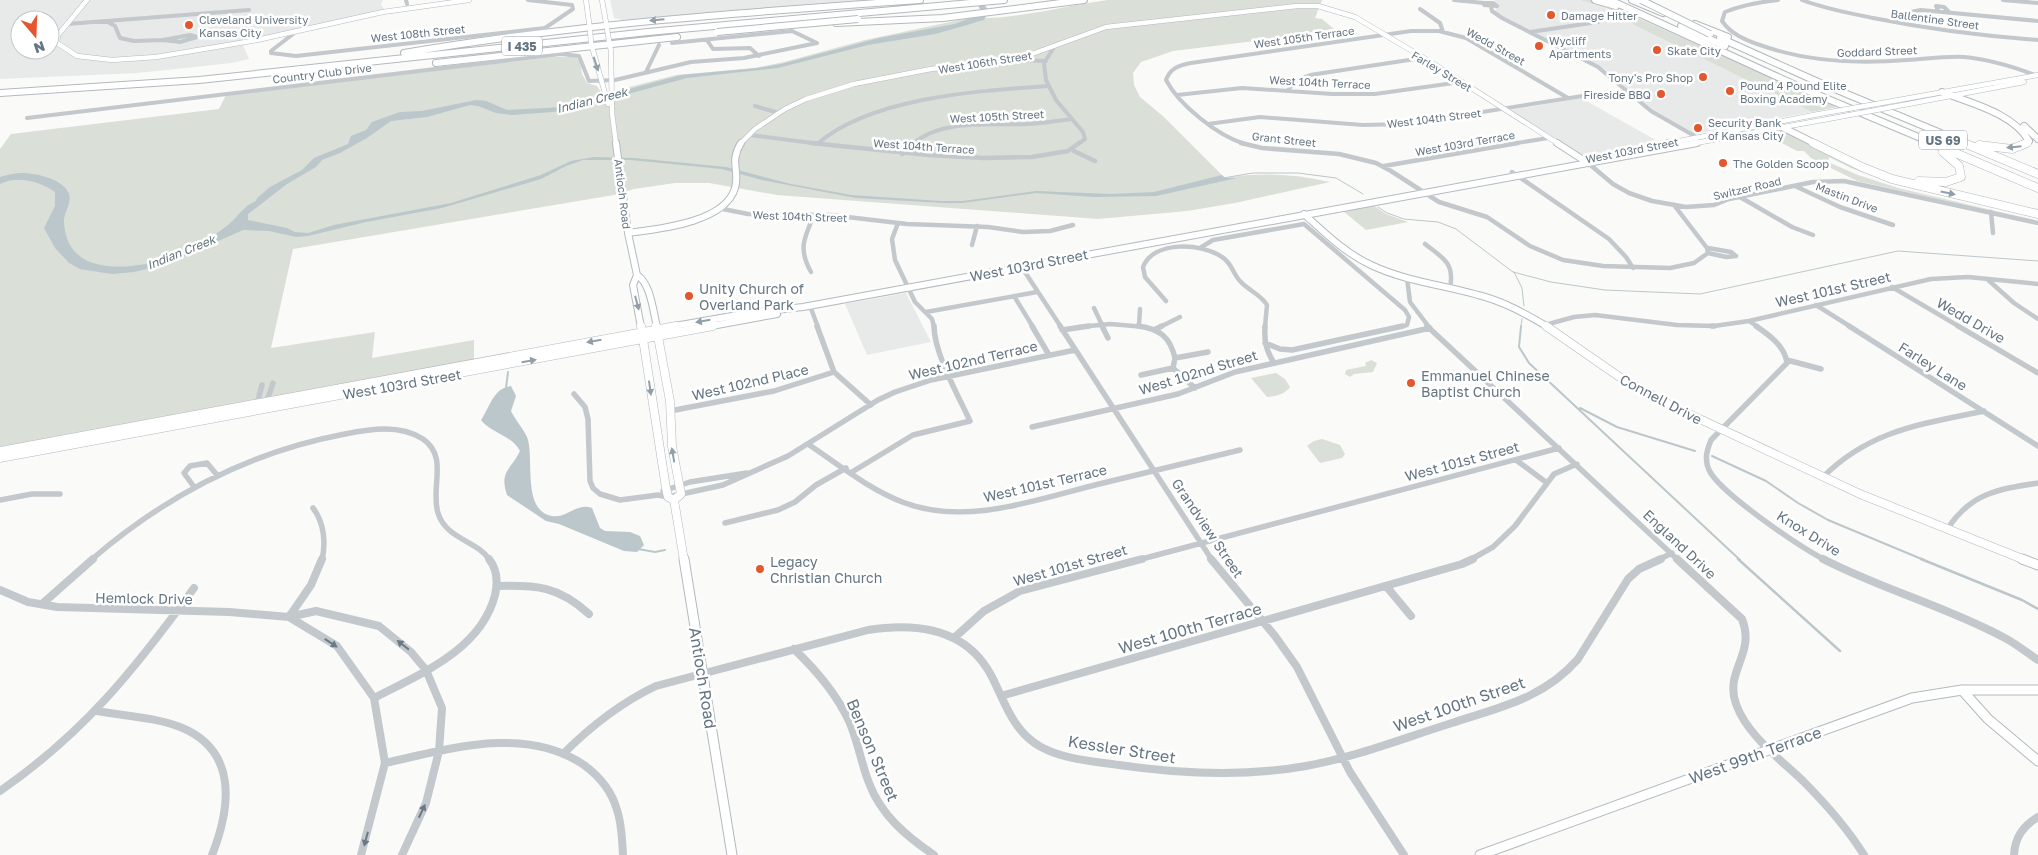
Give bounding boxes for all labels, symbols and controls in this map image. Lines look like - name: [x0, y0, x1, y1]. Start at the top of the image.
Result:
- street label: Ballentine Street: [1890, 6, 1980, 32]
- marker: Damage Hitter: [1545, 9, 1557, 21]
- place label: Damage Hitter: [1561, 9, 1638, 22]
- north arrow: [10, 10, 60, 60]
- place label: Cleveland University Kansas City: [199, 13, 308, 39]
- one-way arrow: [649, 17, 665, 25]
- marker: Cleveland University Kansas City: [183, 19, 195, 31]
- street label: West 108th Street: [370, 22, 466, 44]
- street label: West 105th Terrace: [1253, 24, 1355, 50]
- street label: Wedd Street: [1464, 24, 1528, 68]
- place label: Wycliff Apartments: [1549, 34, 1611, 60]
- road number: I 435: [502, 36, 542, 56]
- text: N: [32, 38, 47, 58]
- marker: Wycliff Apartments: [1533, 40, 1545, 52]
- street label: Goddard Street: [1837, 43, 1917, 59]
- marker: Skate City: [1651, 44, 1663, 56]
- place label: Skate City: [1667, 44, 1721, 57]
- street label: West 106th Street: [937, 48, 1033, 76]
- street label: Farley Street: [1410, 48, 1474, 94]
- one-way arrow: [593, 57, 601, 72]
- street label: Country Club Drive: [272, 60, 372, 86]
- place label: Tony's Pro Shop: [1609, 71, 1693, 84]
- marker: Tony's Pro Shop: [1697, 71, 1709, 83]
- street label: West 104th Terrace: [1269, 73, 1371, 91]
- place label: Pound 4 Pound Elite Boxing Academy: [1740, 79, 1847, 105]
- water label: Indian Creek: [555, 84, 630, 116]
- marker: Pound 4 Pound Elite Boxing Academy: [1724, 85, 1736, 97]
- place label: Fireside BBQ: [1583, 88, 1651, 101]
- marker: Fireside BBQ: [1655, 88, 1667, 100]
- street label: West 104th Street: [1386, 106, 1482, 130]
- street label: West 105th Street: [949, 107, 1045, 125]
- place label: Security Bank of Kansas City: [1708, 116, 1784, 142]
- marker: Security Bank of Kansas City: [1692, 122, 1704, 134]
- street label: West 103rd Terrace: [1414, 128, 1516, 158]
- street label: Grant Street: [1251, 129, 1317, 149]
- road number: US 69: [1919, 130, 1967, 150]
- street label: West 103rd Street: [1584, 135, 1680, 165]
- street label: West 104th Terrace: [873, 136, 975, 156]
- one-way arrow: [2006, 143, 2022, 151]
- marker: The Golden Scoop: [1717, 157, 1729, 169]
- place label: The Golden Scoop: [1733, 157, 1829, 170]
- street label: Antioch Road: [612, 158, 634, 230]
- street label: Switzer Road: [1712, 174, 1782, 202]
- street label: Mastin Drive: [1814, 179, 1880, 215]
- one-way arrow: [1941, 189, 1956, 197]
- street label: West 104th Street: [752, 208, 848, 224]
- water label: Indian Creek: [145, 231, 218, 273]
- street label: West 103rd Street: [968, 245, 1090, 285]
- street label: West 101st Street: [1774, 267, 1892, 311]
- place label: Unity Church of Overland Park: [699, 280, 804, 313]
- marker: Unity Church of Overland Park: [683, 290, 695, 302]
- street label: Wedd Drive: [1934, 294, 2008, 346]
- one-way arrow: [633, 295, 641, 310]
- one-way arrow: [695, 317, 710, 325]
- one-way arrow: [586, 337, 602, 345]
- street label: West 102nd Terrace: [907, 337, 1039, 383]
- street label: Farley Lane: [1896, 338, 1970, 394]
- street label: West 102nd Street: [1137, 346, 1259, 398]
- one-way arrow: [521, 356, 537, 364]
- street label: West 102nd Place: [690, 360, 810, 404]
- street label: West 103rd Street: [341, 365, 463, 403]
- place label: Emmanuel Chinese Baptist Church: [1421, 367, 1550, 400]
- street label: Connell Drive: [1617, 370, 1705, 428]
- marker: Emmanuel Chinese Baptist Church: [1405, 377, 1417, 389]
- one-way arrow: [647, 381, 655, 397]
- street label: West 101st Street: [1403, 438, 1521, 484]
- one-way arrow: [669, 447, 677, 463]
- street label: West 101st Terrace: [982, 461, 1108, 505]
- street label: Grandview Street: [1168, 475, 1248, 581]
- street label: England Drive: [1640, 506, 1720, 582]
- street label: Knox Drive: [1774, 507, 1844, 559]
- street label: West 101st Street: [1011, 541, 1129, 589]
- place label: Legacy Christian Church: [770, 553, 882, 586]
- marker: Legacy Christian Church: [754, 563, 766, 575]
- street label: Hemlock Drive: [95, 589, 193, 607]
- street label: West 100th Terrace: [1116, 598, 1264, 658]
- street label: Antioch Road: [685, 626, 721, 730]
- one-way arrow: [324, 638, 337, 648]
- one-way arrow: [397, 640, 410, 651]
- street label: West 100th Street: [1390, 672, 1528, 736]
- street label: Benson Street: [842, 696, 904, 804]
- street label: West 99th Terrace: [1686, 722, 1824, 788]
- street label: Kessler Street: [1067, 731, 1177, 767]
- one-way arrow: [418, 804, 426, 818]
- one-way arrow: [361, 832, 369, 847]

